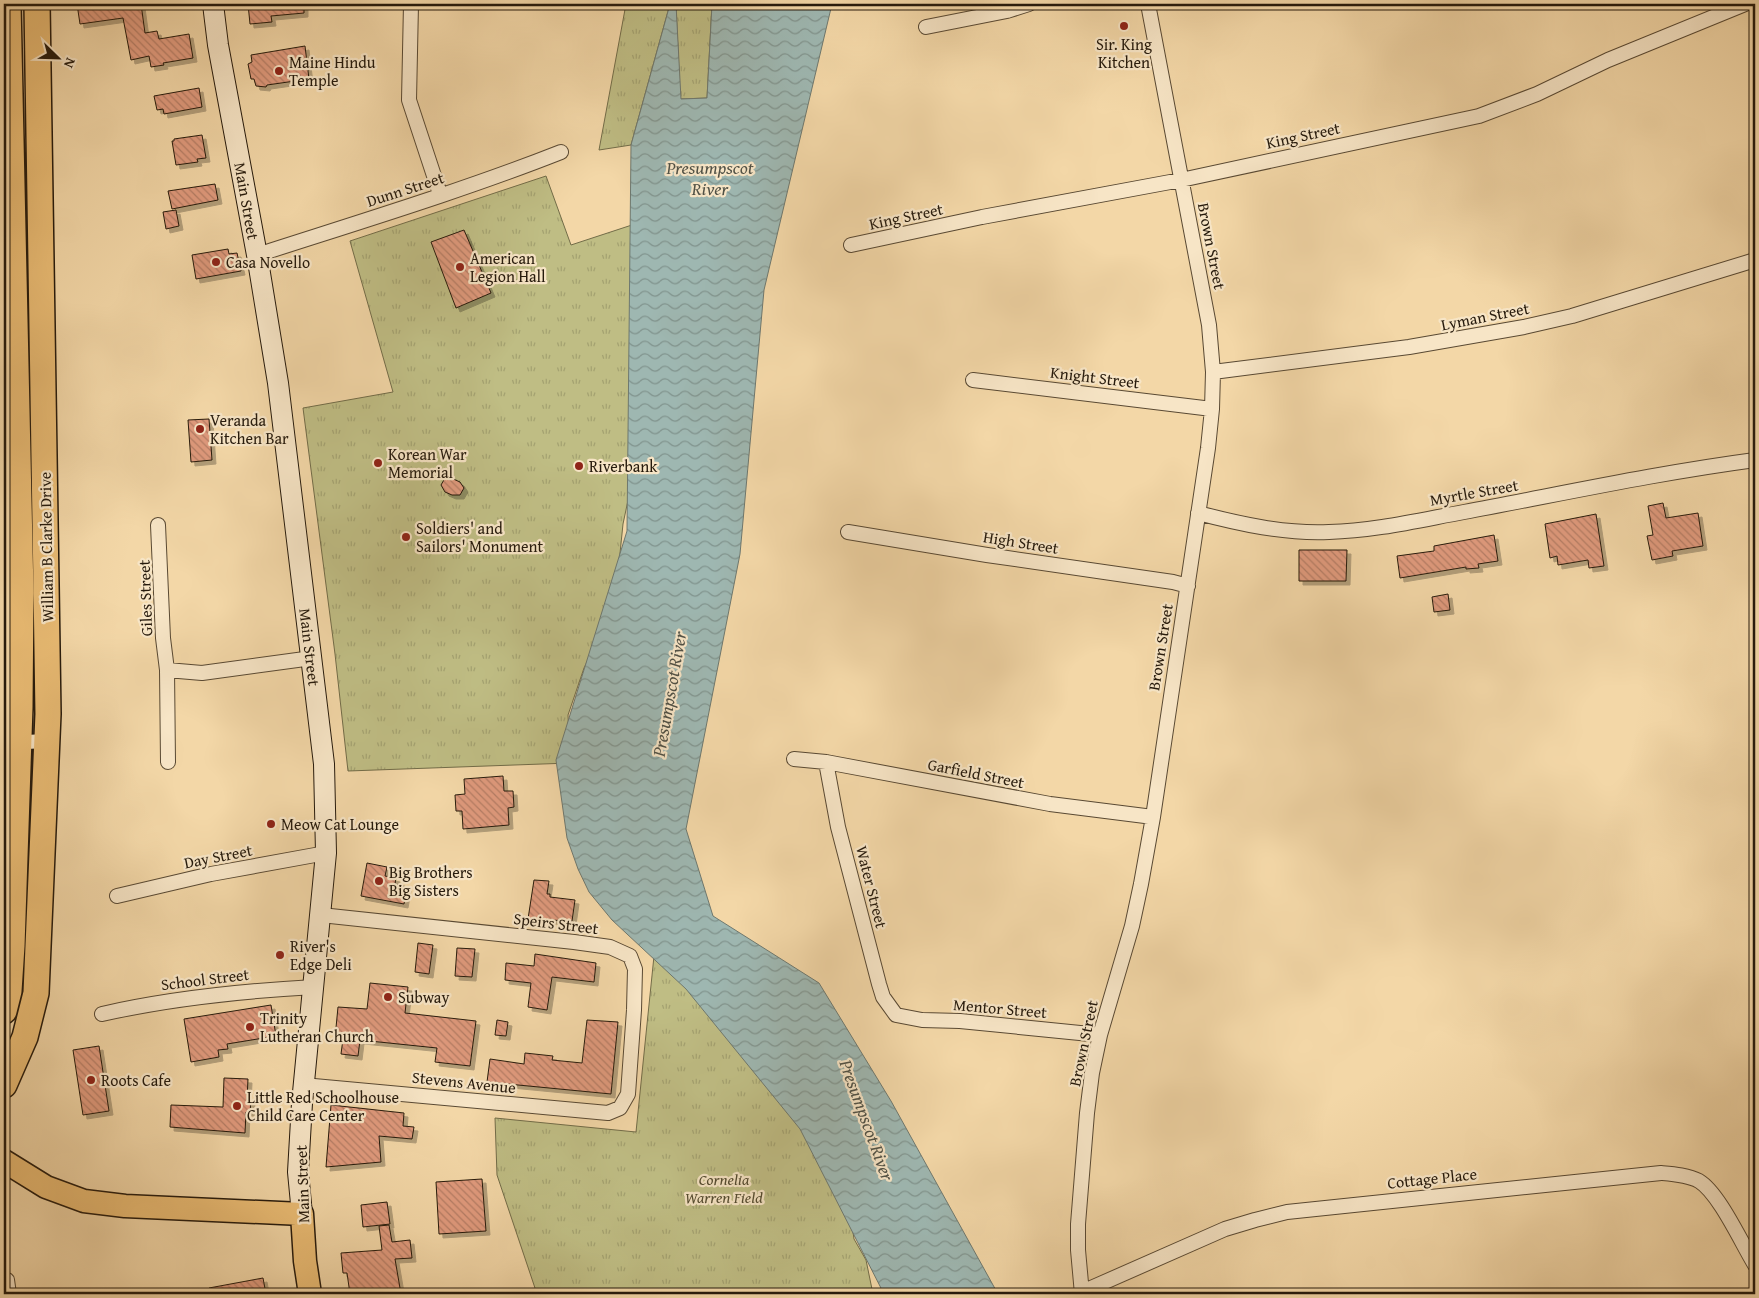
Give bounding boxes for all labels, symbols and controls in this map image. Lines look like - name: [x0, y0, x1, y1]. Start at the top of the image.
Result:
- marker: Sir. King Kitchen: [1118, 20, 1130, 32]
- north arrow: [32, 32, 82, 82]
- place label: Sir. King Kitchen: [1096, 32, 1152, 74]
- place label: Maine Hindu Temple: [289, 50, 376, 92]
- text: N: [59, 55, 81, 72]
- marker: Maine Hindu Temple: [273, 65, 285, 77]
- street label: King Street: [1264, 115, 1342, 155]
- water label: Presumpscot River: [666, 154, 754, 202]
- street label: Main Street: [228, 160, 266, 242]
- street label: Dunn Street: [363, 165, 447, 213]
- street label: King Street: [867, 196, 945, 236]
- street label: Brown Street: [1192, 201, 1232, 292]
- place label: American Legion Hall: [470, 246, 546, 288]
- place label: Casa Novello: [226, 250, 310, 274]
- marker: Casa Novello: [210, 256, 222, 268]
- marker: American Legion Hall: [454, 261, 466, 273]
- street label: Lyman Street: [1439, 296, 1532, 336]
- street label: Knight Street: [1049, 360, 1141, 394]
- place label: Veranda Kitchen Bar: [210, 408, 289, 450]
- marker: Veranda Kitchen Bar: [194, 423, 206, 435]
- place label: Korean War Memorial: [388, 442, 467, 484]
- place label: Riverbank: [589, 454, 658, 478]
- marker: Korean War Memorial: [372, 457, 384, 469]
- marker: Riverbank: [573, 460, 585, 472]
- street label: William B Clarke Drive: [33, 472, 59, 622]
- street label: Myrtle Street: [1428, 472, 1520, 512]
- place label: Soldiers' and Sailors' Monument: [416, 516, 544, 558]
- street label: High Street: [982, 524, 1061, 560]
- marker: Soldiers' and Sailors' Monument: [400, 531, 412, 543]
- street label: Giles Street: [132, 559, 158, 637]
- street label: Brown Street: [1141, 601, 1179, 692]
- street label: Main Street: [293, 607, 327, 688]
- water label: Presumpscot River: [645, 628, 694, 760]
- street label: Garfield Street: [926, 752, 1027, 794]
- place label: Meow Cat Lounge: [281, 812, 399, 836]
- marker: Meow Cat Lounge: [265, 818, 277, 830]
- street label: Day Street: [182, 838, 255, 874]
- street label: Water Street: [850, 843, 894, 931]
- place label: Big Brothers Big Sisters: [389, 860, 473, 902]
- marker: Big Brothers Big Sisters: [373, 875, 385, 887]
- street label: Speirs Street: [512, 906, 600, 940]
- place label: River's Edge Deli: [290, 934, 352, 976]
- marker: River's Edge Deli: [274, 949, 286, 961]
- street label: School Street: [160, 962, 251, 996]
- place label: Subway: [398, 985, 449, 1009]
- marker: Subway: [382, 991, 394, 1003]
- street label: Mentor Street: [952, 992, 1048, 1024]
- street label: Brown Street: [1062, 997, 1104, 1088]
- place label: Trinity Lutheran Church: [260, 1006, 374, 1048]
- marker: Trinity Lutheran Church: [244, 1021, 256, 1033]
- water label: Presumpscot River: [832, 1055, 902, 1185]
- street label: Stevens Avenue: [411, 1065, 517, 1099]
- place label: Roots Cafe: [101, 1068, 171, 1092]
- marker: Roots Cafe: [85, 1074, 97, 1086]
- place label: Little Red Schoolhouse Child Care Center: [247, 1085, 399, 1127]
- marker: Little Red Schoolhouse Child Care Center: [231, 1100, 243, 1112]
- street label: Main Street: [289, 1144, 315, 1223]
- street label: Cottage Place: [1386, 1161, 1478, 1195]
- park label: Cornelia Warren Field: [685, 1167, 763, 1209]

